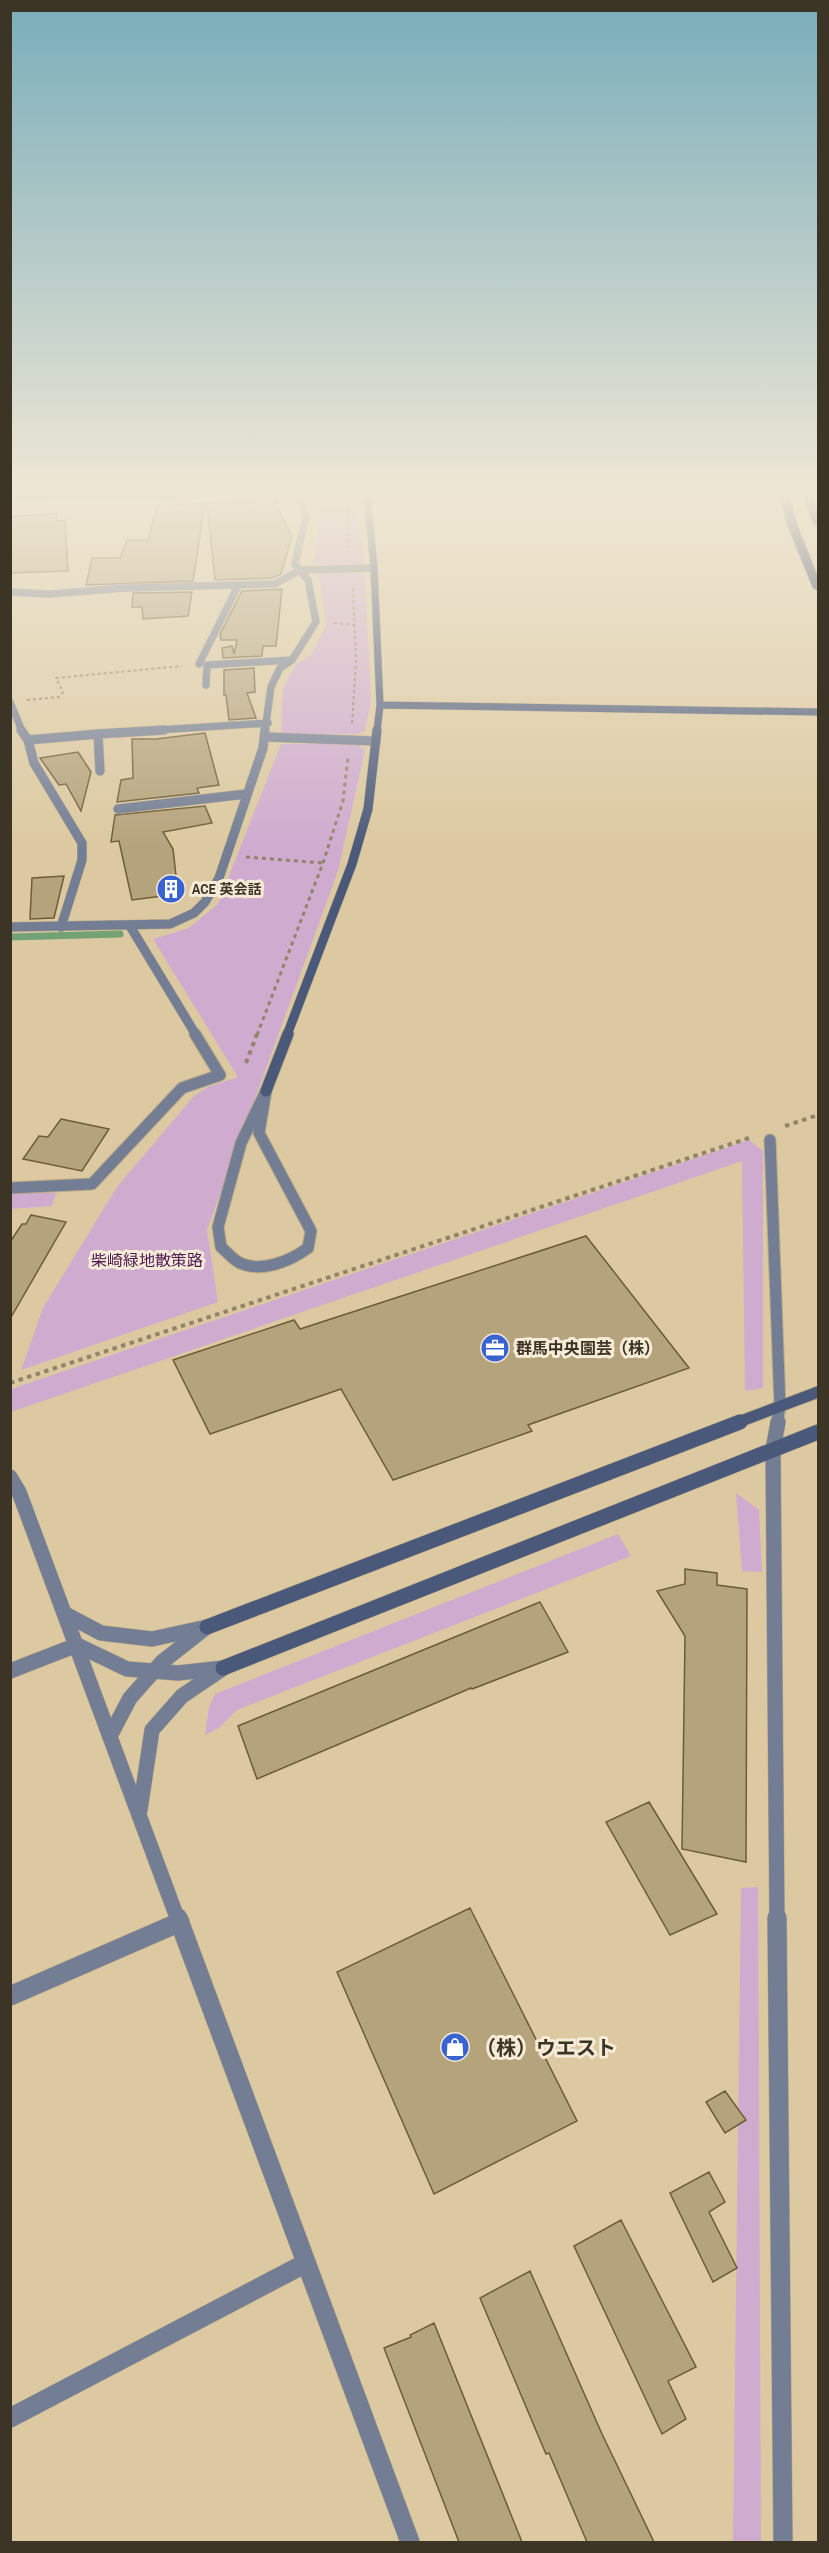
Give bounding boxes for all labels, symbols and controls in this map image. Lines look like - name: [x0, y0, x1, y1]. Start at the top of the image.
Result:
- building icon: ACE 英会話: [155, 873, 187, 905]
- place label: ACE 英会話: [192, 880, 261, 898]
- park label: 柴崎緑地散策路: [91, 1249, 203, 1271]
- office icon: 群馬中央園芸（株）: [479, 1332, 511, 1364]
- place label: 群馬中央園芸（株）: [516, 1337, 660, 1359]
- shop icon: （株）ウエスト: [439, 2031, 471, 2063]
- place label: （株）ウエスト: [476, 2034, 616, 2061]

